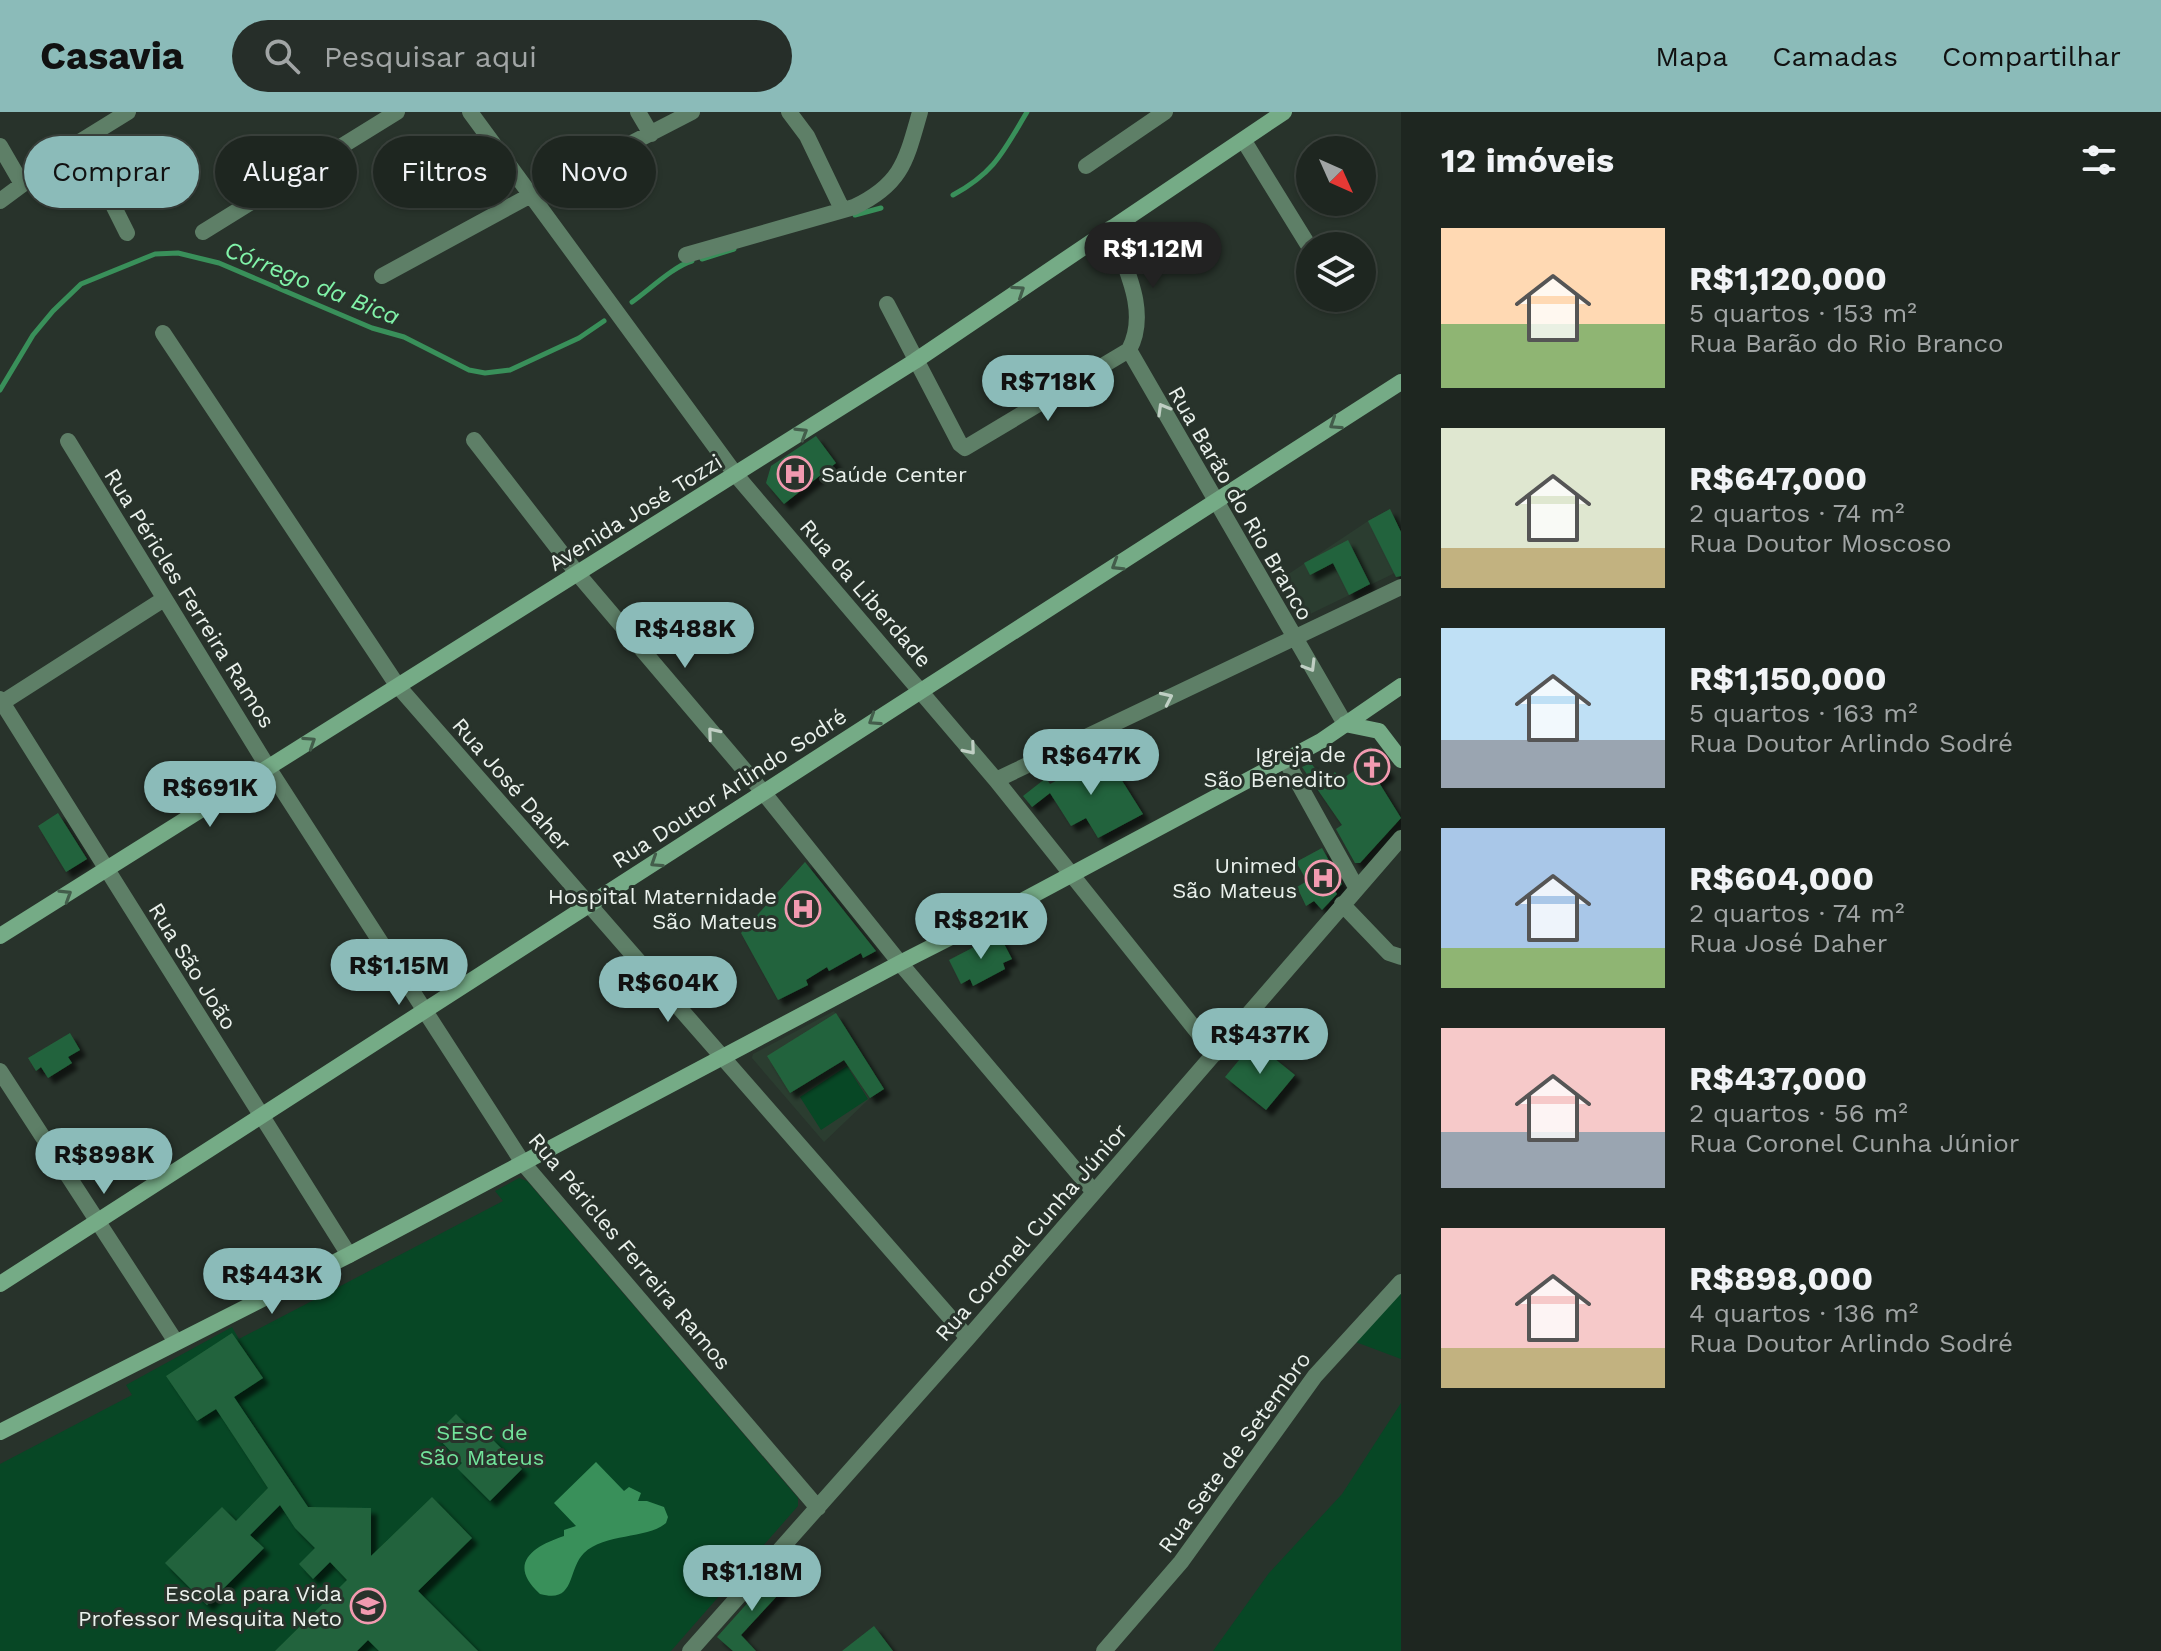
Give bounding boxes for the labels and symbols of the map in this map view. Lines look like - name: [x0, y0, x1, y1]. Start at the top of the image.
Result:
- north arrow: [1296, 136, 1376, 216]
- pin: R$1.12M: [1079, 222, 1227, 290]
- water label: Córrego da Bica: [220, 235, 404, 331]
- one-way arrow: [1011, 286, 1025, 301]
- pin: R$718K: [983, 355, 1113, 423]
- street label: Rua Barão do Rio Branco: [1163, 382, 1318, 625]
- one-way arrow: [1157, 403, 1173, 418]
- one-way arrow: [1330, 415, 1344, 430]
- one-way arrow: [793, 428, 808, 443]
- street label: Avenida José Tozzi: [544, 449, 727, 576]
- hospital icon: Saúde Center: [776, 455, 814, 493]
- place label: Saúde Center: [821, 462, 967, 487]
- street label: Rua Péricles Ferreira Ramos: [99, 464, 280, 733]
- street label: Rua da Liberdade: [795, 514, 937, 672]
- one-way arrow: [1111, 555, 1125, 570]
- pin: R$488K: [620, 602, 750, 670]
- one-way arrow: [1300, 657, 1316, 672]
- one-way arrow: [1159, 692, 1174, 708]
- street label: Rua Doutor Arlindo Sodré: [607, 703, 851, 874]
- one-way arrow: [868, 710, 883, 725]
- street label: Rua José Daher: [447, 713, 576, 856]
- one-way arrow: [708, 728, 723, 742]
- pin: R$647K: [1026, 729, 1156, 797]
- one-way arrow: [301, 737, 316, 752]
- one-way arrow: [960, 740, 975, 754]
- place label: Igreja de São Benedito: [1204, 742, 1346, 792]
- church icon: Igreja de São Benedito: [1353, 748, 1391, 786]
- pin: R$691K: [145, 761, 275, 829]
- one-way arrow: [650, 852, 665, 867]
- place label: Unimed São Mateus: [1172, 853, 1297, 903]
- hospital icon: Unimed São Mateus: [1304, 859, 1342, 897]
- place label: Hospital Maternidade São Mateus: [548, 884, 777, 934]
- one-way arrow: [57, 889, 72, 904]
- hospital icon: Hospital Maternidade São Mateus: [784, 890, 822, 928]
- pin: R$821K: [916, 893, 1046, 961]
- street label: Rua São João: [144, 898, 242, 1034]
- pin: R$1.15M: [325, 939, 473, 1007]
- pin: R$604K: [603, 956, 733, 1024]
- pin: R$437K: [1195, 1008, 1325, 1076]
- street label: Rua Coronel Cunha Júnior: [930, 1119, 1133, 1346]
- pin: R$898K: [39, 1128, 169, 1196]
- street label: Rua Péricles Ferreira Ramos: [523, 1128, 736, 1375]
- pin: R$443K: [207, 1248, 337, 1316]
- street label: Rua Sete de Setembro: [1153, 1347, 1316, 1558]
- park label: SESC de São Mateus: [420, 1420, 544, 1470]
- pin: R$1.18M: [678, 1545, 826, 1613]
- place label: Escola para Vida Professor Mesquita Neto: [78, 1581, 342, 1631]
- school or university icon: Escola para Vida Professor Mesquita Neto: [349, 1587, 387, 1625]

